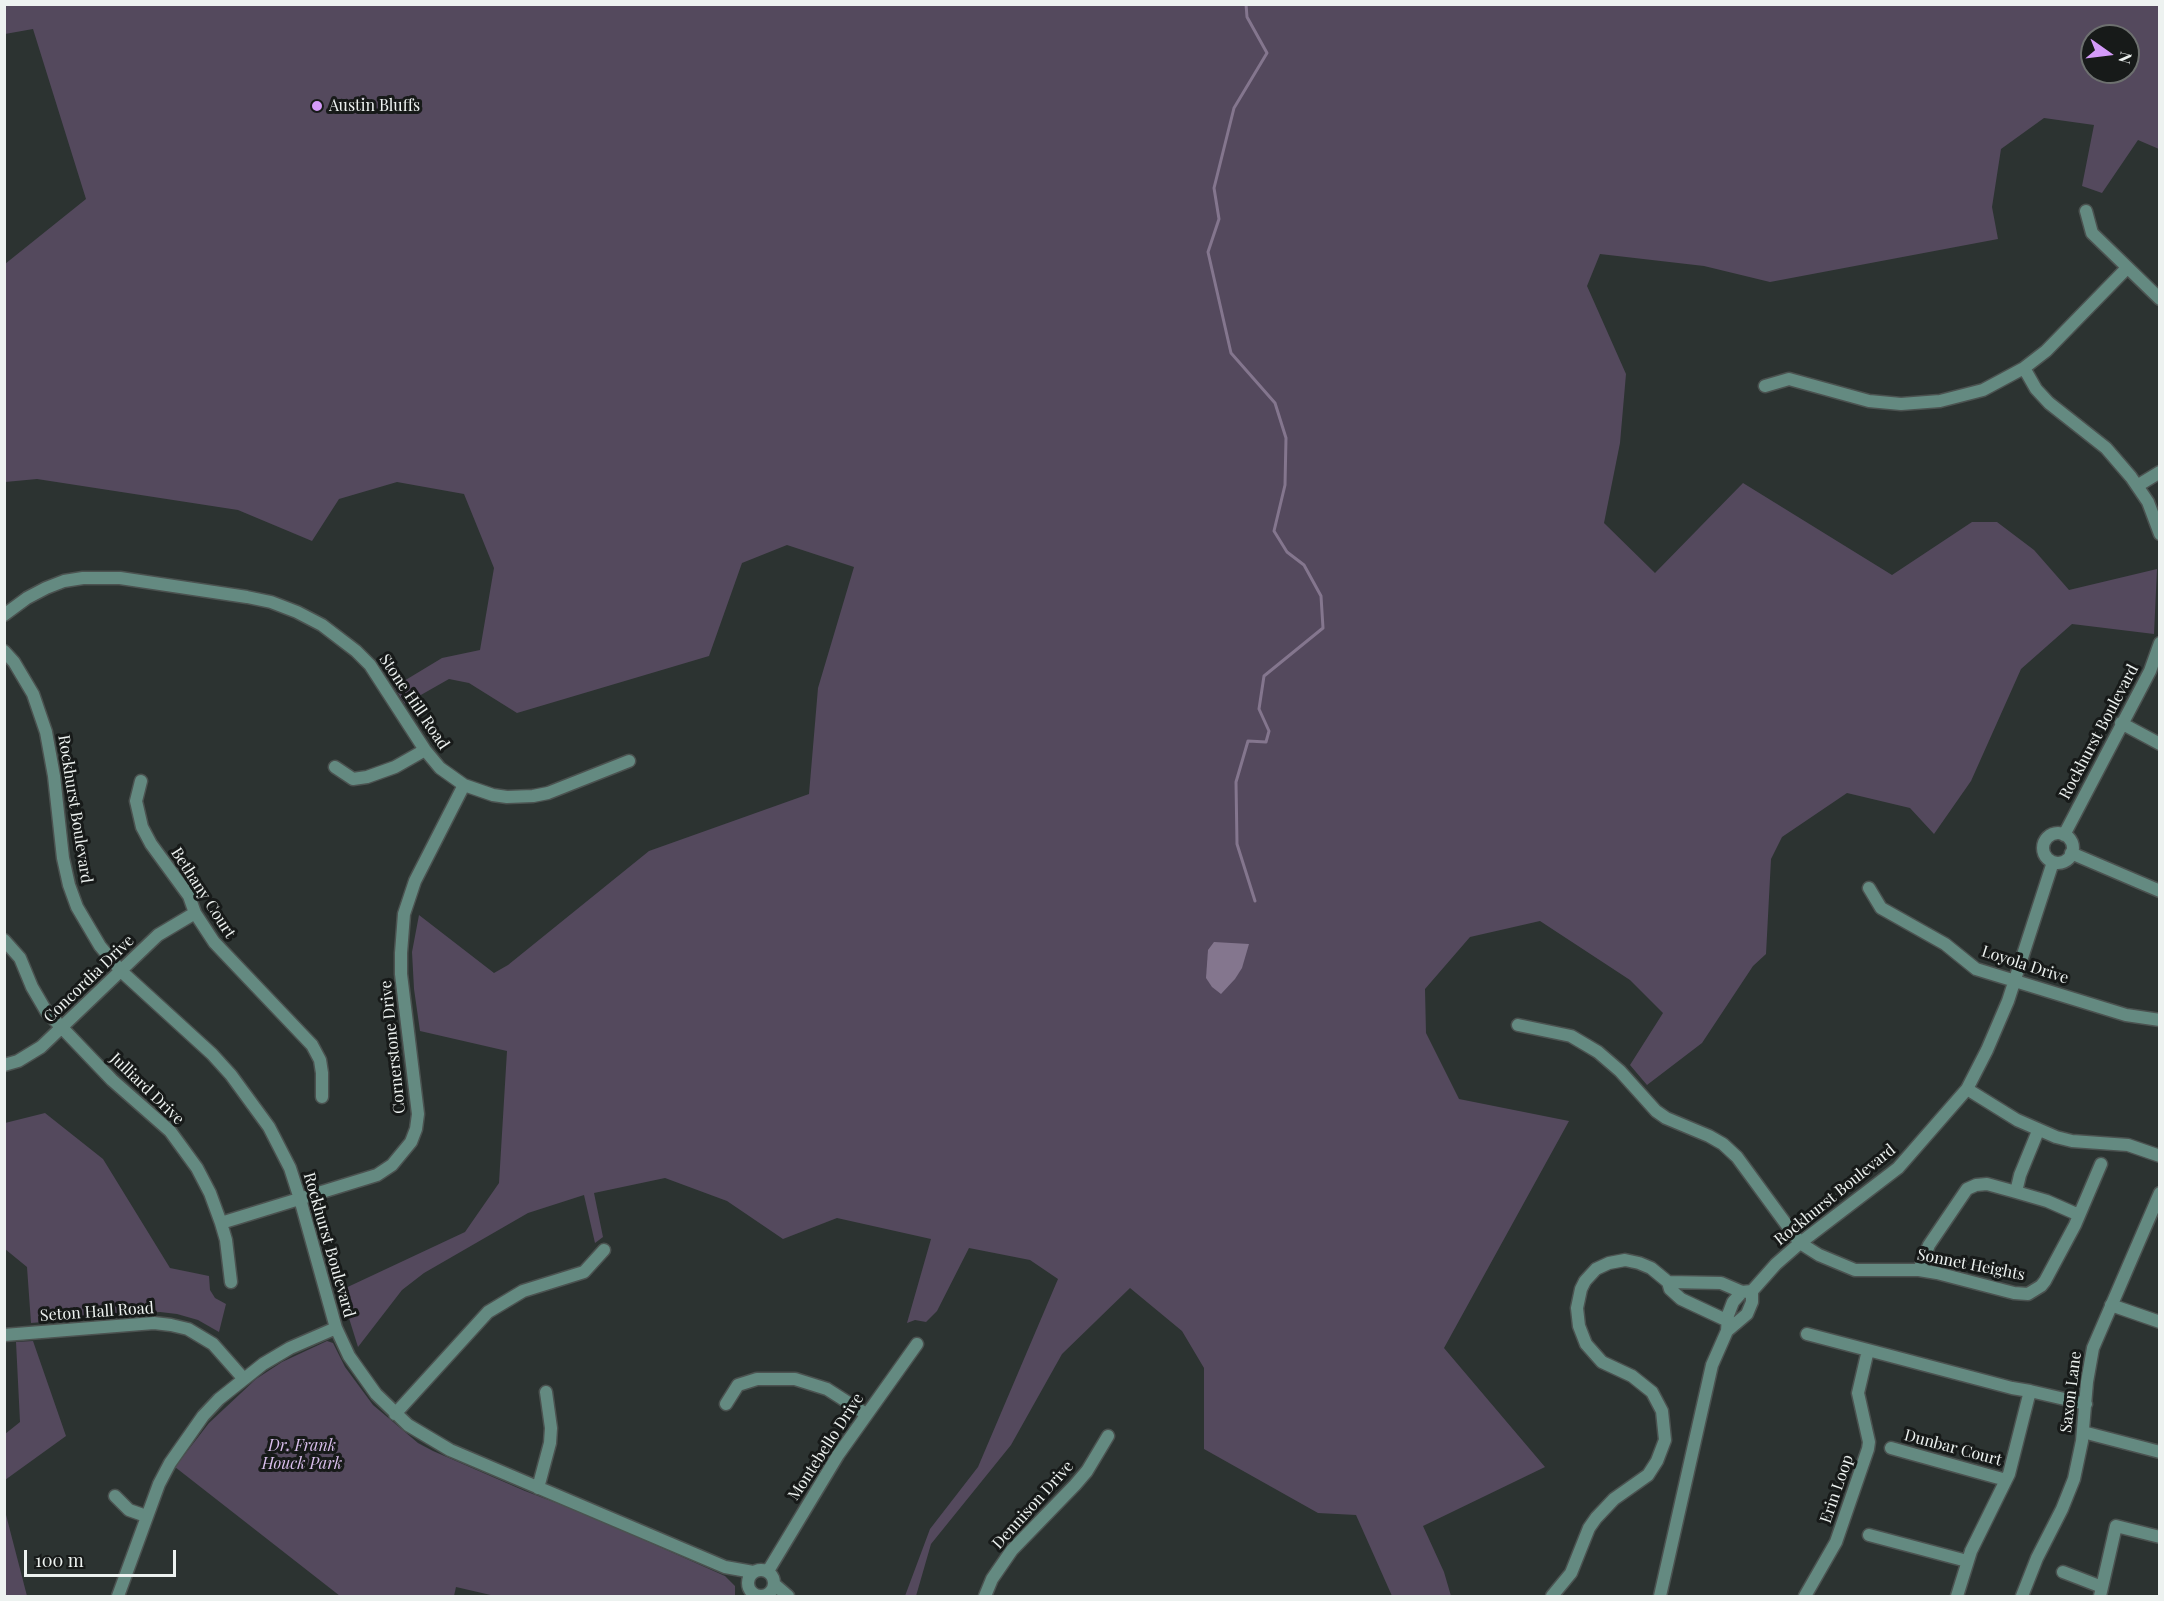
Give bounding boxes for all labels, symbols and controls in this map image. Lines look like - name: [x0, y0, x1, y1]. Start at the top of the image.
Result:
- north arrow: [2080, 24, 2140, 84]
- text: N: [2114, 50, 2138, 66]
- place label: Austin Bluffs: [329, 96, 420, 116]
- marker: Austin Bluffs: [310, 99, 324, 113]
- street label: Stone Hill Road: [375, 651, 453, 753]
- street label: Rockhurst Boulevard: [2055, 661, 2143, 803]
- street label: Rockhurst Boulevard: [54, 733, 96, 885]
- street label: Bethany Court: [167, 844, 239, 942]
- street label: Concordia Drive: [40, 931, 138, 1027]
- street label: Loyola Drive: [1979, 942, 2071, 988]
- street label: Cornerstone Drive: [376, 979, 410, 1115]
- street label: Julliard Drive: [106, 1049, 188, 1129]
- street label: Rockhurst Boulevard: [1771, 1140, 1899, 1250]
- street label: Rockhurst Boulevard: [299, 1170, 359, 1320]
- street label: Sonnet Heights: [1915, 1245, 2027, 1285]
- street label: Seton Hall Road: [39, 1298, 155, 1326]
- street label: Saxon Lane: [2056, 1350, 2086, 1434]
- street label: Montebello Drive: [784, 1390, 868, 1504]
- street label: Dunbar Court: [1902, 1426, 2004, 1470]
- park label: Dr. Frank Houck Park: [262, 1436, 342, 1474]
- street label: Erin Loop: [1816, 1452, 1858, 1526]
- street label: Dennison Drive: [988, 1457, 1078, 1553]
- scale bar: [27, 1538, 178, 1576]
- text: 100 m: [35, 1548, 84, 1572]

